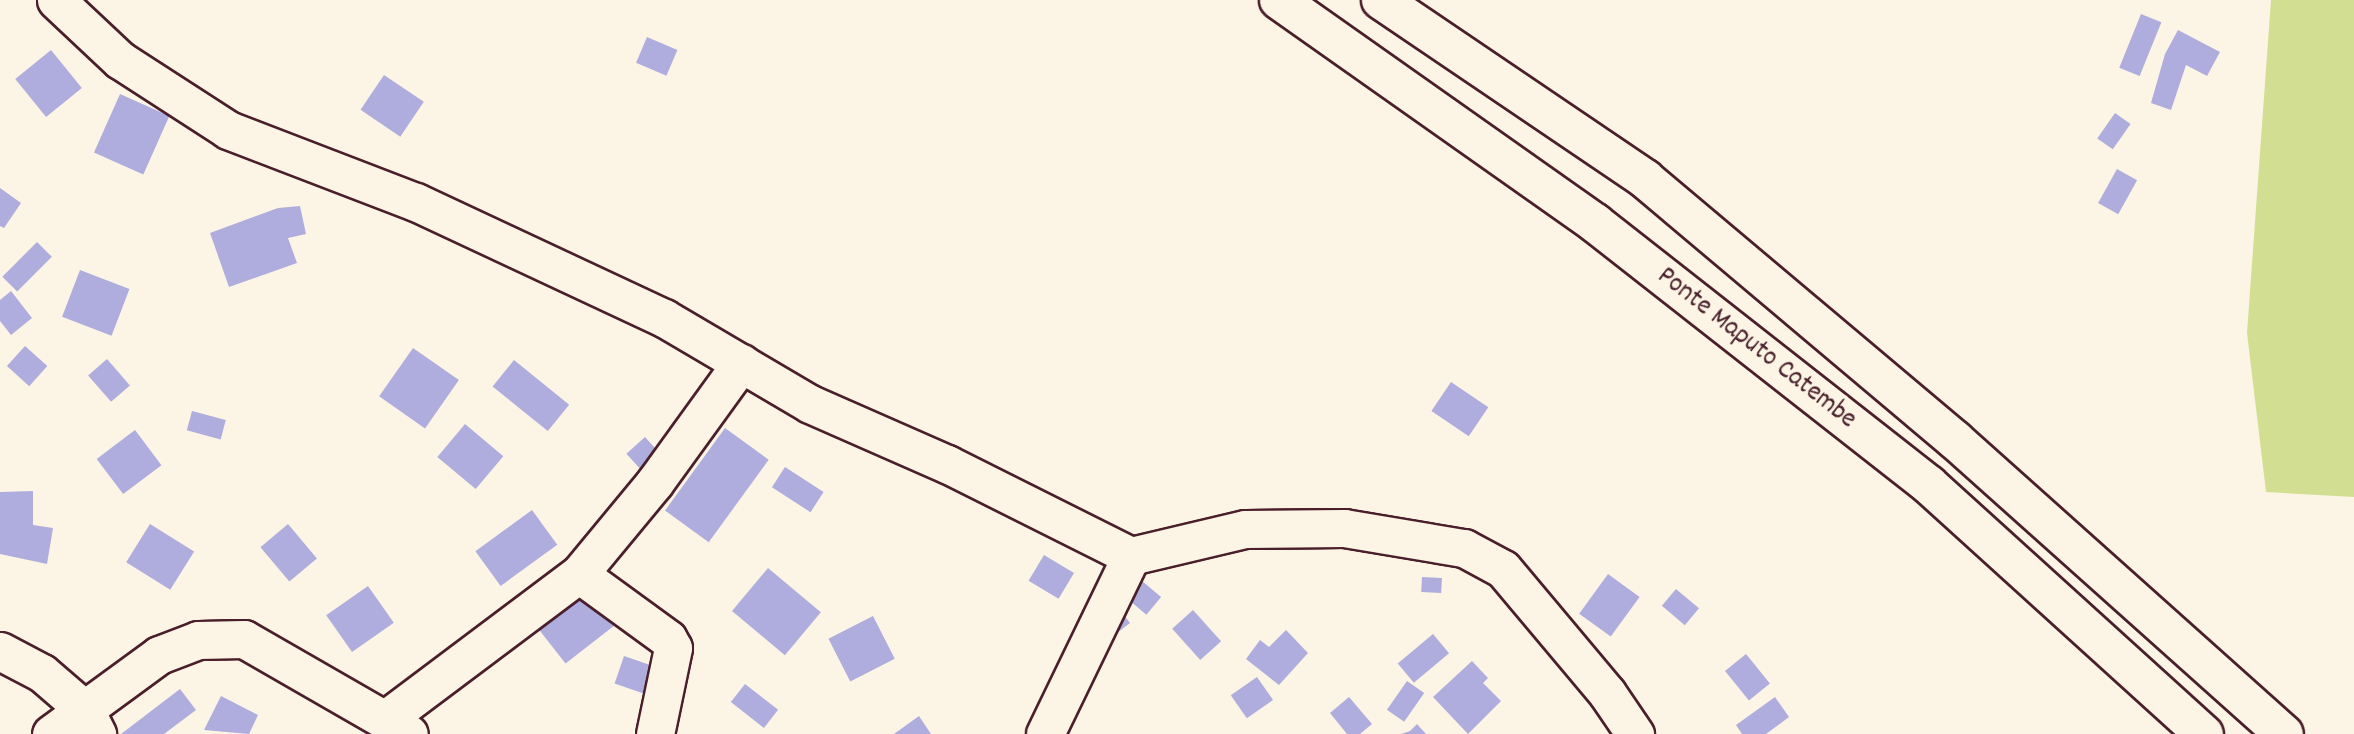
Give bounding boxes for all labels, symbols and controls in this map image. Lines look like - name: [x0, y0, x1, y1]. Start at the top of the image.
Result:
- street label: Ponte Maputo Catembe: [1649, 261, 1863, 437]

